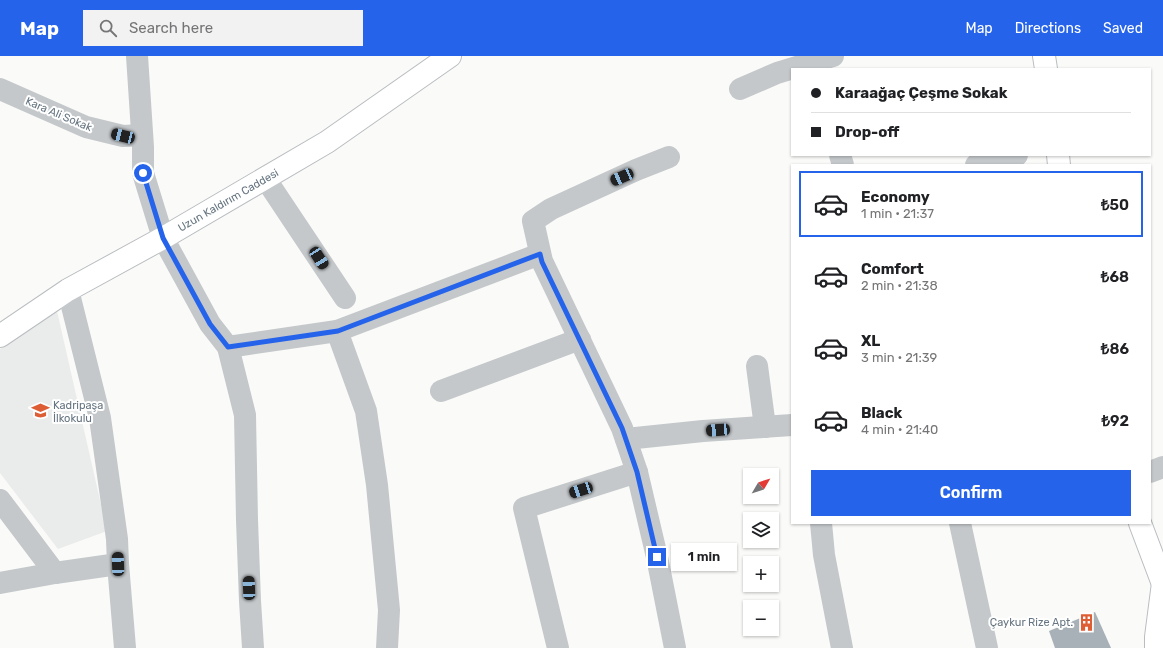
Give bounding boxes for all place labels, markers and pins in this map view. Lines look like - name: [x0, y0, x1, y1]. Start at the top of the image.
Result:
- place label: Kadripaşa İlkokulu: [53, 399, 103, 425]
- school or university icon: Kadripaşa İlkokulu: [30, 401, 50, 421]
- building icon: Çaykur Rize Apt.: [1076, 612, 1096, 632]
- place label: Çaykur Rize Apt.: [990, 616, 1073, 629]

